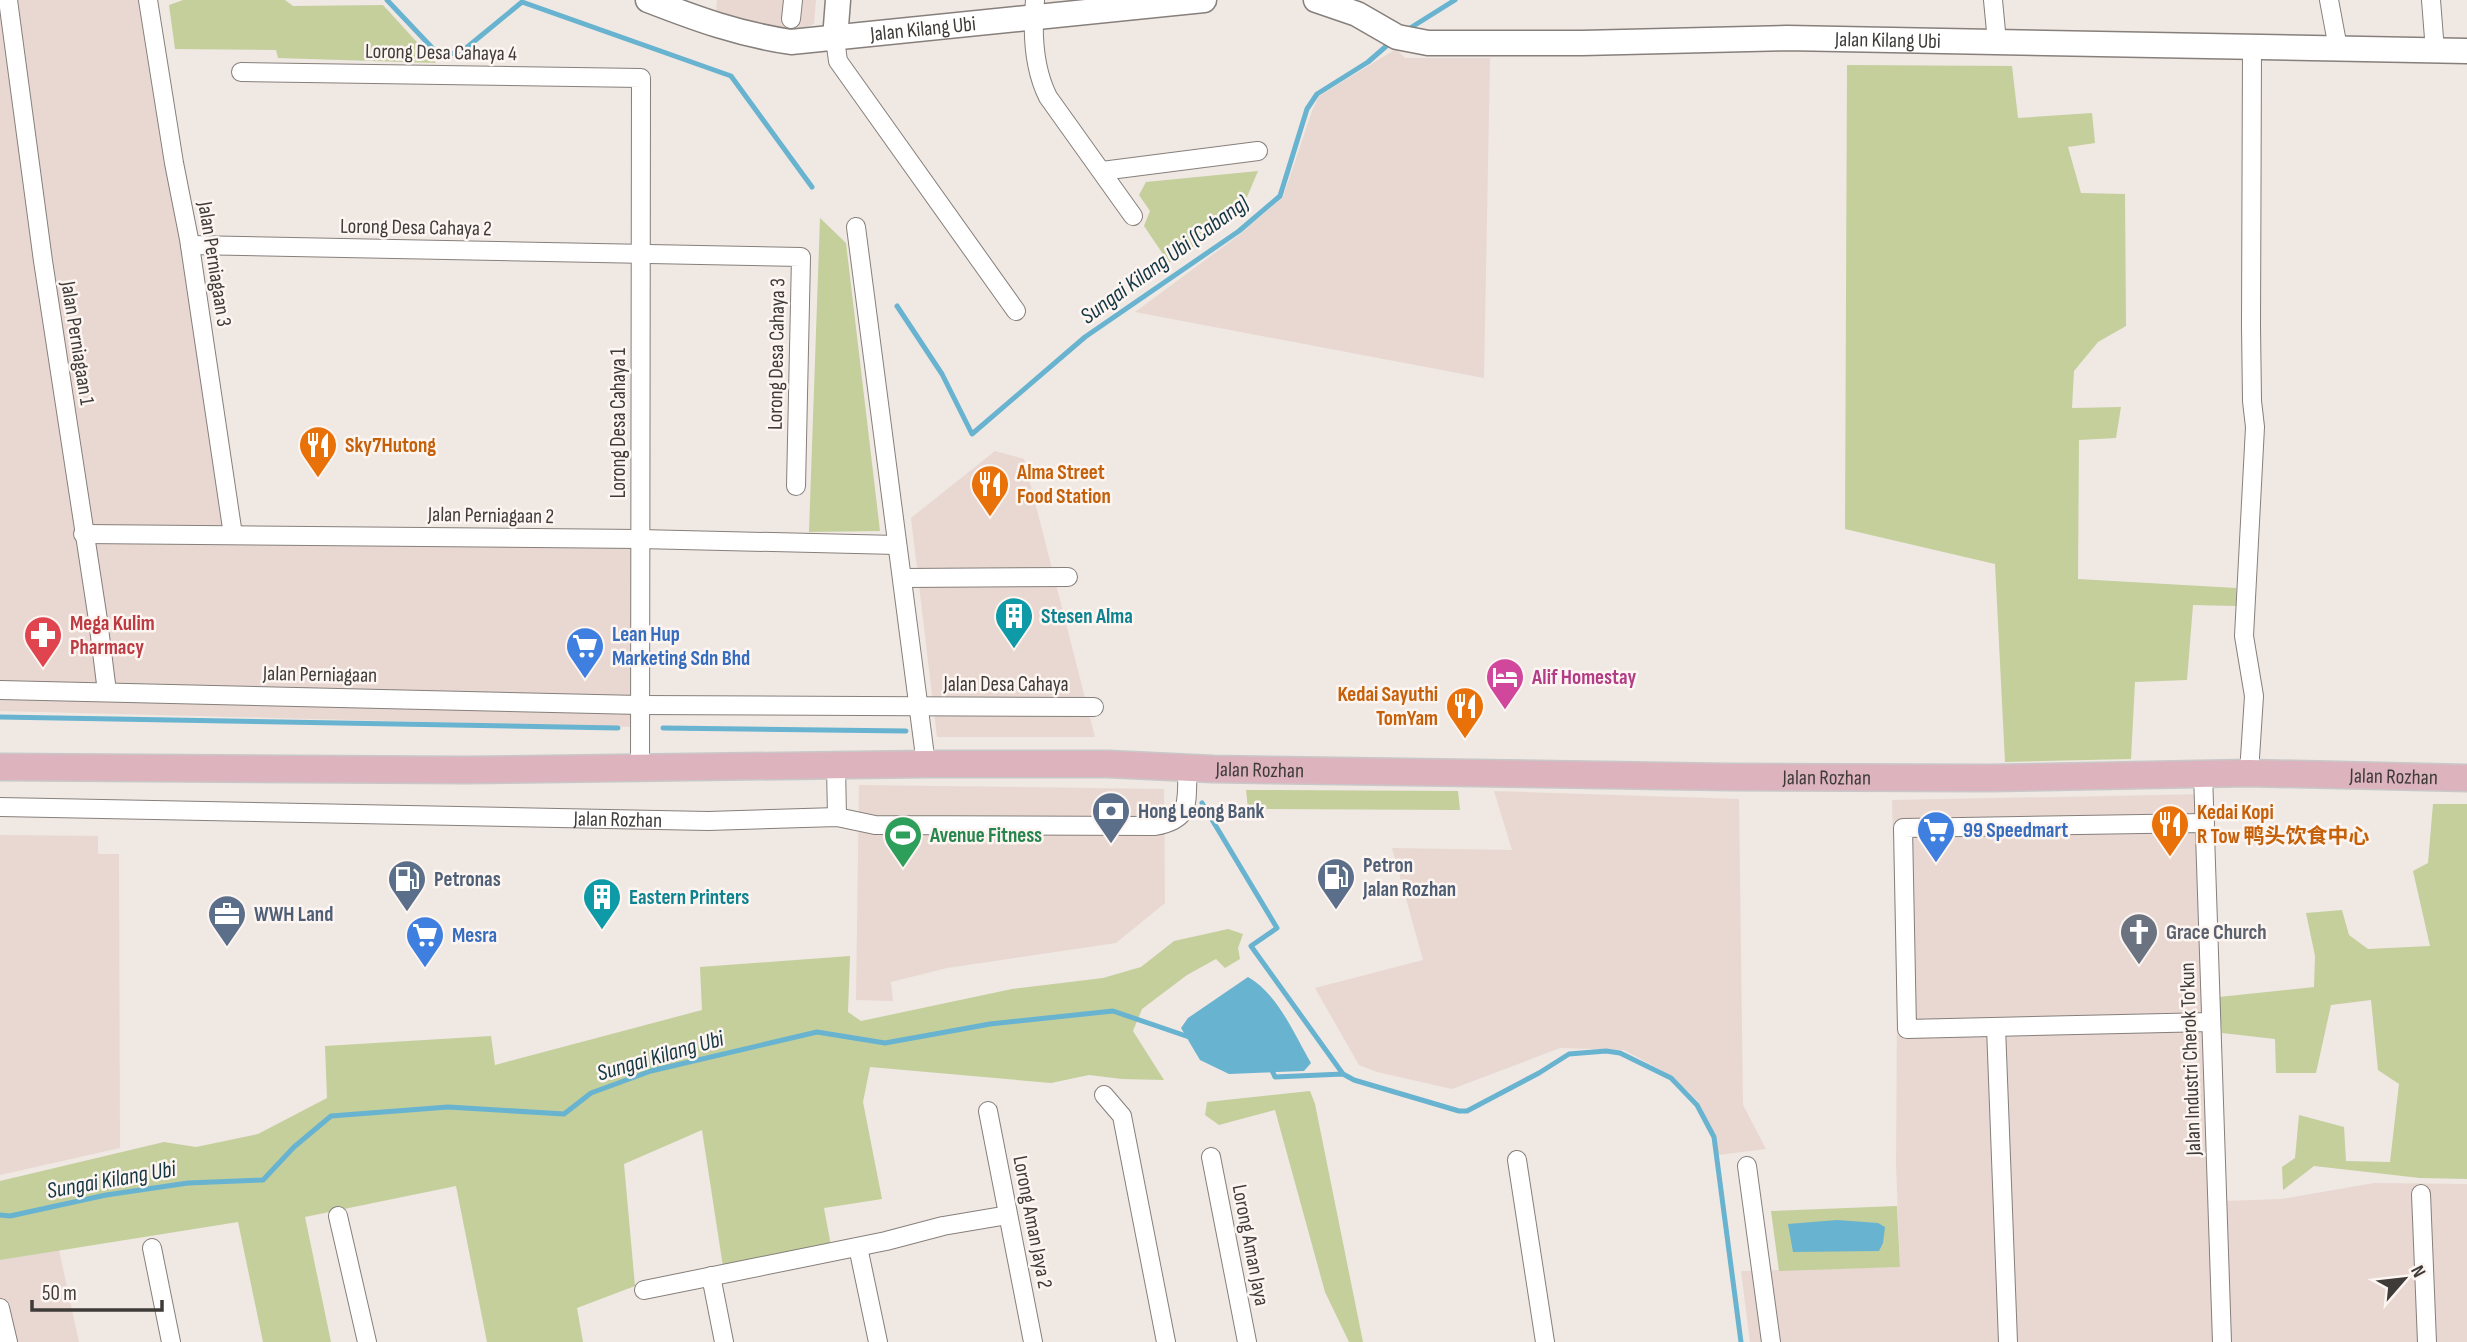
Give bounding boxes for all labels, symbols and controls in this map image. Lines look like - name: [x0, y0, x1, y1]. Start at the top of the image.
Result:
- street label: Jalan Kilang Ubi: [868, 11, 977, 47]
- street label: Jalan Kilang Ubi: [1834, 27, 1941, 54]
- street label: Lorong Desa Cahaya 4: [365, 39, 517, 66]
- water label: Sungai Kilang Ubi (Cabang): [1075, 189, 1254, 330]
- street label: Jalan Perniagaan 3: [192, 199, 237, 328]
- street label: Lorong Desa Cahaya 2: [340, 214, 492, 241]
- street label: Jalan Perniagaan 1: [55, 278, 100, 407]
- street label: Lorong Desa Cahaya 3: [763, 278, 790, 430]
- street label: Lorong Desa Cahaya 1: [606, 347, 631, 498]
- restaurant icon: Sky7Hutong: [297, 424, 339, 479]
- place label: Sky7Hutong: [345, 433, 436, 458]
- place label: Alma Street Food Station: [1016, 460, 1111, 509]
- restaurant icon: Alma Street Food Station: [969, 463, 1011, 518]
- street label: Jalan Perniagaan 2: [427, 502, 554, 529]
- building icon: Stesen Alma: [993, 595, 1035, 650]
- place label: Stesen Alma: [1041, 604, 1133, 629]
- place label: Mega Kulim Pharmacy: [70, 611, 155, 660]
- pharmacy icon: Mega Kulim Pharmacy: [22, 614, 64, 669]
- place label: Lean Hup Marketing Sdn Bhd: [612, 622, 750, 671]
- supermarket icon: Lean Hup Marketing Sdn Bhd: [564, 625, 606, 680]
- hotel icon: Alif Homestay: [1484, 656, 1526, 711]
- street label: Jalan Perniagaan: [262, 661, 377, 688]
- place label: Alif Homestay: [1531, 665, 1636, 690]
- street label: Jalan Desa Cahaya: [942, 672, 1069, 697]
- place label: Kedai Sayuthi TomYam: [1337, 682, 1438, 731]
- restaurant icon: Kedai Sayuthi TomYam: [1444, 685, 1486, 740]
- street label: Jalan Rozhan: [1214, 757, 1304, 783]
- street label: Jalan Rozhan: [2348, 763, 2438, 790]
- street label: Jalan Rozhan: [1782, 765, 1871, 791]
- bank icon: Hong Leong Bank: [1090, 790, 1132, 845]
- place label: Hong Leong Bank: [1138, 799, 1265, 824]
- place label: Kedai Kopi R Tow 鸭头饮食中心: [2197, 800, 2369, 849]
- restaurant icon: Kedai Kopi R Tow 鸭头饮食中心: [2149, 803, 2191, 858]
- street label: Jalan Rozhan: [572, 806, 662, 833]
- supermarket icon: 99 Speedmart: [1915, 809, 1957, 864]
- sports icon: Avenue Fitness: [882, 814, 924, 869]
- place label: 99 Speedmart: [1963, 818, 2068, 843]
- place label: Avenue Fitness: [929, 823, 1042, 848]
- place label: Petron Jalan Rozhan: [1362, 853, 1456, 902]
- fuel station icon: Petron Jalan Rozhan: [1315, 856, 1357, 911]
- fuel station icon: Petronas: [386, 858, 428, 913]
- place label: Petronas: [434, 867, 501, 892]
- building icon: Eastern Printers: [581, 876, 623, 931]
- place label: Eastern Printers: [629, 885, 749, 910]
- office icon: WWH Land: [206, 893, 248, 948]
- place label: WWH Land: [254, 902, 333, 927]
- church icon: Grace Church: [2118, 911, 2160, 966]
- supermarket icon: Mesra: [404, 914, 446, 969]
- place label: Grace Church: [2166, 920, 2267, 945]
- place label: Mesra: [452, 923, 497, 948]
- street label: Jalan Industri Cherok To'kun: [2175, 962, 2206, 1157]
- water label: Sungai Kilang Ubi: [594, 1024, 728, 1087]
- street label: Lorong Aman Jaya 2: [1007, 1154, 1058, 1291]
- water label: Sungai Kilang Ubi: [45, 1155, 179, 1205]
- street label: Lorong Aman Jaya: [1227, 1182, 1274, 1308]
- north arrow: [2369, 1244, 2439, 1314]
- text: N: [2405, 1262, 2430, 1282]
- scale bar: [32, 1268, 161, 1312]
- text: 50 m: [42, 1281, 77, 1306]

